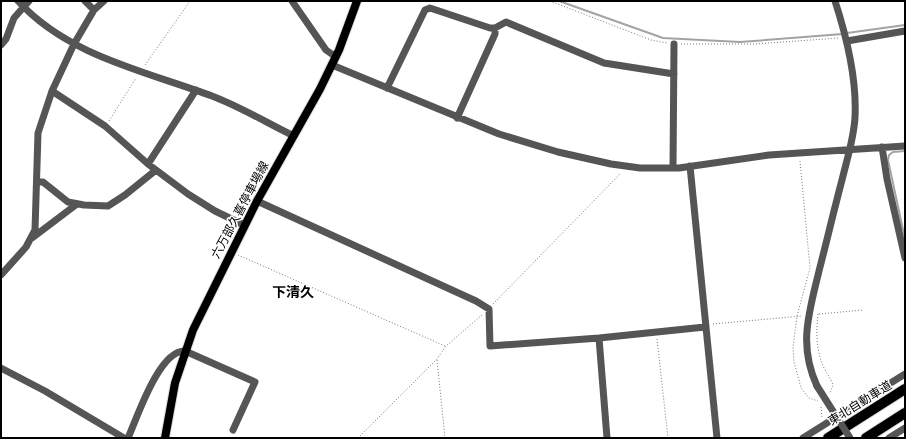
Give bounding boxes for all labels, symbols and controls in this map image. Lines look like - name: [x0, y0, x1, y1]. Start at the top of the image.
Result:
- street label: 六万部久喜停車場線: [208, 159, 272, 261]
- district label: 下清久: [272, 284, 314, 301]
- street label: 東北自動車道: [826, 378, 894, 428]

